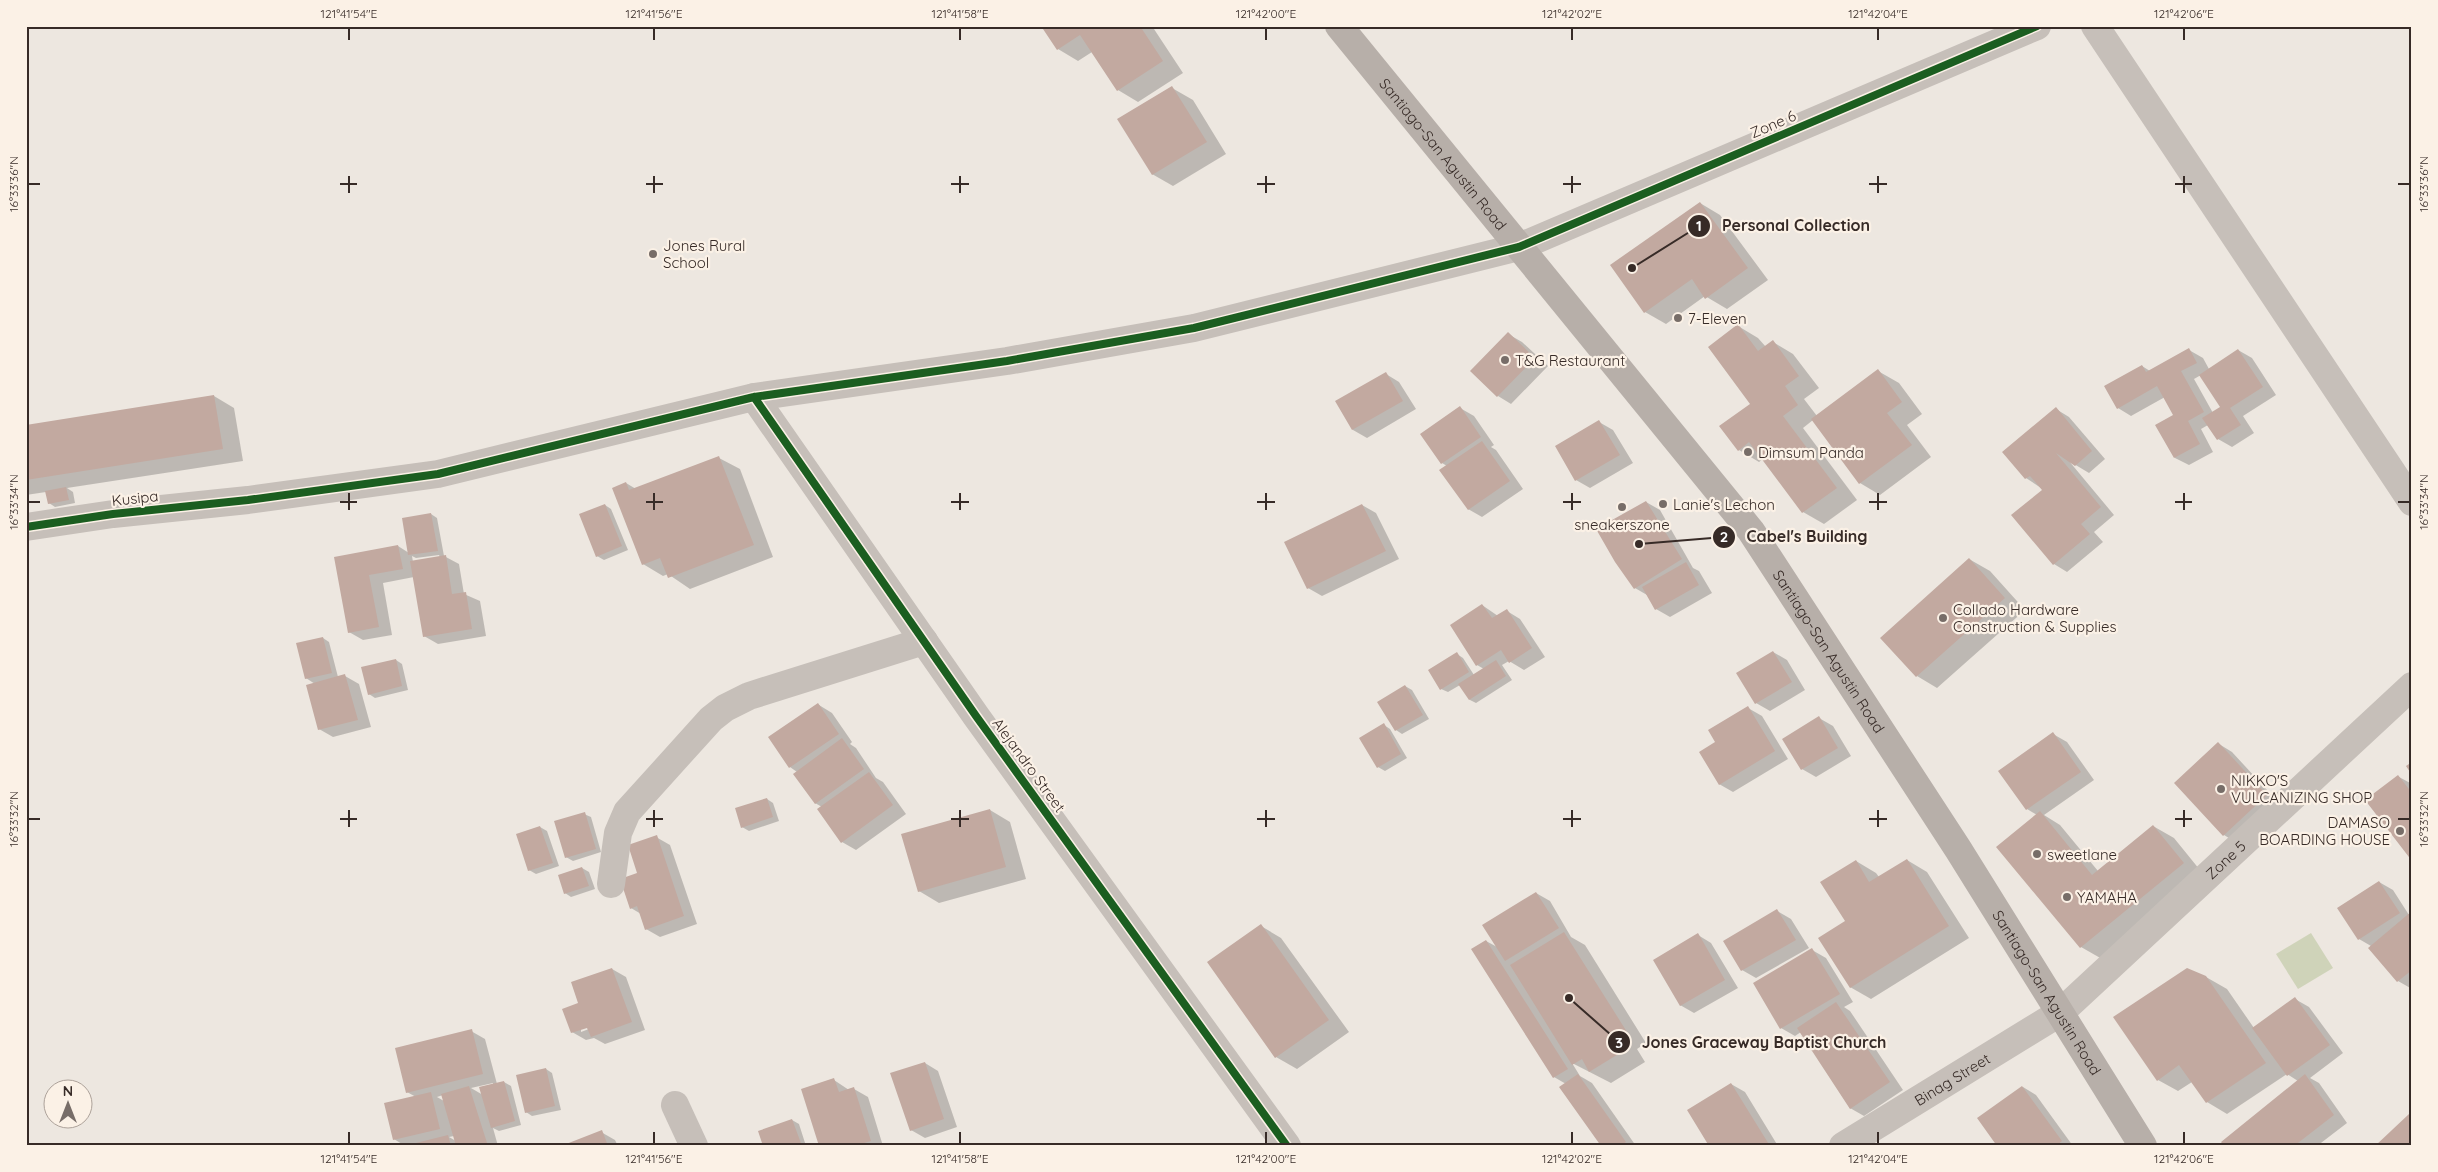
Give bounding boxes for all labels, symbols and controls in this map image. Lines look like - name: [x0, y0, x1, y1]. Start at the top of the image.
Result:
- text: 121°41'54"E: [321, 6, 378, 21]
- text: 121°41'56"E: [626, 6, 683, 21]
- text: 121°41'58"E: [932, 6, 989, 21]
- text: 121°42'00"E: [1236, 6, 1296, 21]
- text: 121°42'02"E: [1542, 6, 1602, 21]
- text: 121°42'04"E: [1848, 6, 1908, 21]
- text: 121°42'06"E: [2154, 6, 2214, 21]
- street label: Santiago-San Agustin Road: [1376, 74, 1511, 234]
- street label: Zone 6: [1747, 106, 1799, 142]
- text: 16°33'36"N: [6, 156, 21, 212]
- text: 16°33'36"N: [2416, 156, 2431, 212]
- callout: Personal Collection: [1687, 210, 1880, 241]
- text: Personal Collection: [1722, 215, 1870, 235]
- text: 1: [1696, 216, 1702, 235]
- place label: Jones Rural School: [663, 236, 746, 272]
- marker: Jones Rural School: [647, 248, 659, 260]
- place label: 7-Eleven: [1688, 309, 1747, 328]
- marker: 7-Eleven: [1672, 312, 1684, 324]
- place label: T&G Restaurant: [1515, 351, 1625, 370]
- marker: T&G Restaurant: [1499, 354, 1511, 366]
- place label: Dimsum Panda: [1758, 443, 1864, 462]
- marker: Dimsum Panda: [1742, 446, 1754, 458]
- text: 16°33'34"N: [6, 474, 21, 530]
- text: 16°33'34"N: [2416, 474, 2431, 530]
- street label: Kusipa: [111, 486, 159, 510]
- place label: Lanie's Lechon: [1673, 495, 1775, 514]
- marker: Lanie's Lechon: [1657, 498, 1669, 510]
- marker: sneakerszone: [1616, 501, 1628, 513]
- place label: sneakerszone: [1574, 515, 1670, 534]
- callout: Cabel's Building: [1712, 521, 1878, 552]
- text: Cabel's Building: [1747, 526, 1867, 546]
- text: 2: [1720, 527, 1728, 546]
- street label: Santiago-San Agustin Road: [1769, 566, 1889, 736]
- place label: Collado Hardware Construction & Supplies: [1953, 600, 2116, 636]
- marker: Collado Hardware Construction & Supplies: [1937, 612, 1949, 624]
- street label: Alejandro Street: [988, 714, 1070, 816]
- place label: NIKKO'S VULCANIZING SHOP: [2231, 771, 2372, 807]
- marker: NIKKO'S VULCANIZING SHOP: [2215, 783, 2227, 795]
- text: 16°33'32"N: [6, 791, 21, 847]
- text: 16°33'32"N: [2416, 791, 2431, 847]
- place label: DAMASO BOARDING HOUSE: [2259, 813, 2390, 849]
- marker: DAMASO BOARDING HOUSE: [2394, 825, 2406, 837]
- street label: Zone 5: [2201, 836, 2249, 883]
- place label: sweetlane: [2047, 845, 2117, 864]
- marker: sweetlane: [2031, 848, 2043, 860]
- place label: YAMAHA: [2077, 888, 2137, 907]
- marker: YAMAHA: [2061, 891, 2073, 903]
- street label: Santiago-San Agustin Road: [1989, 906, 2106, 1078]
- callout: Jones Graceway Baptist Church: [1607, 1027, 1896, 1058]
- text: Jones Graceway Baptist Church: [1642, 1032, 1886, 1052]
- text: 3: [1615, 1033, 1623, 1052]
- street label: Binag Street: [1911, 1049, 1993, 1109]
- north arrow: [42, 1080, 92, 1130]
- text: N: [63, 1082, 73, 1100]
- text: 121°41'54"E: [321, 1151, 378, 1166]
- text: 121°41'56"E: [626, 1151, 683, 1166]
- text: 121°41'58"E: [932, 1151, 989, 1166]
- text: 121°42'00"E: [1236, 1151, 1296, 1166]
- text: 121°42'02"E: [1542, 1151, 1602, 1166]
- text: 121°42'04"E: [1848, 1151, 1908, 1166]
- text: 121°42'06"E: [2154, 1151, 2214, 1166]

